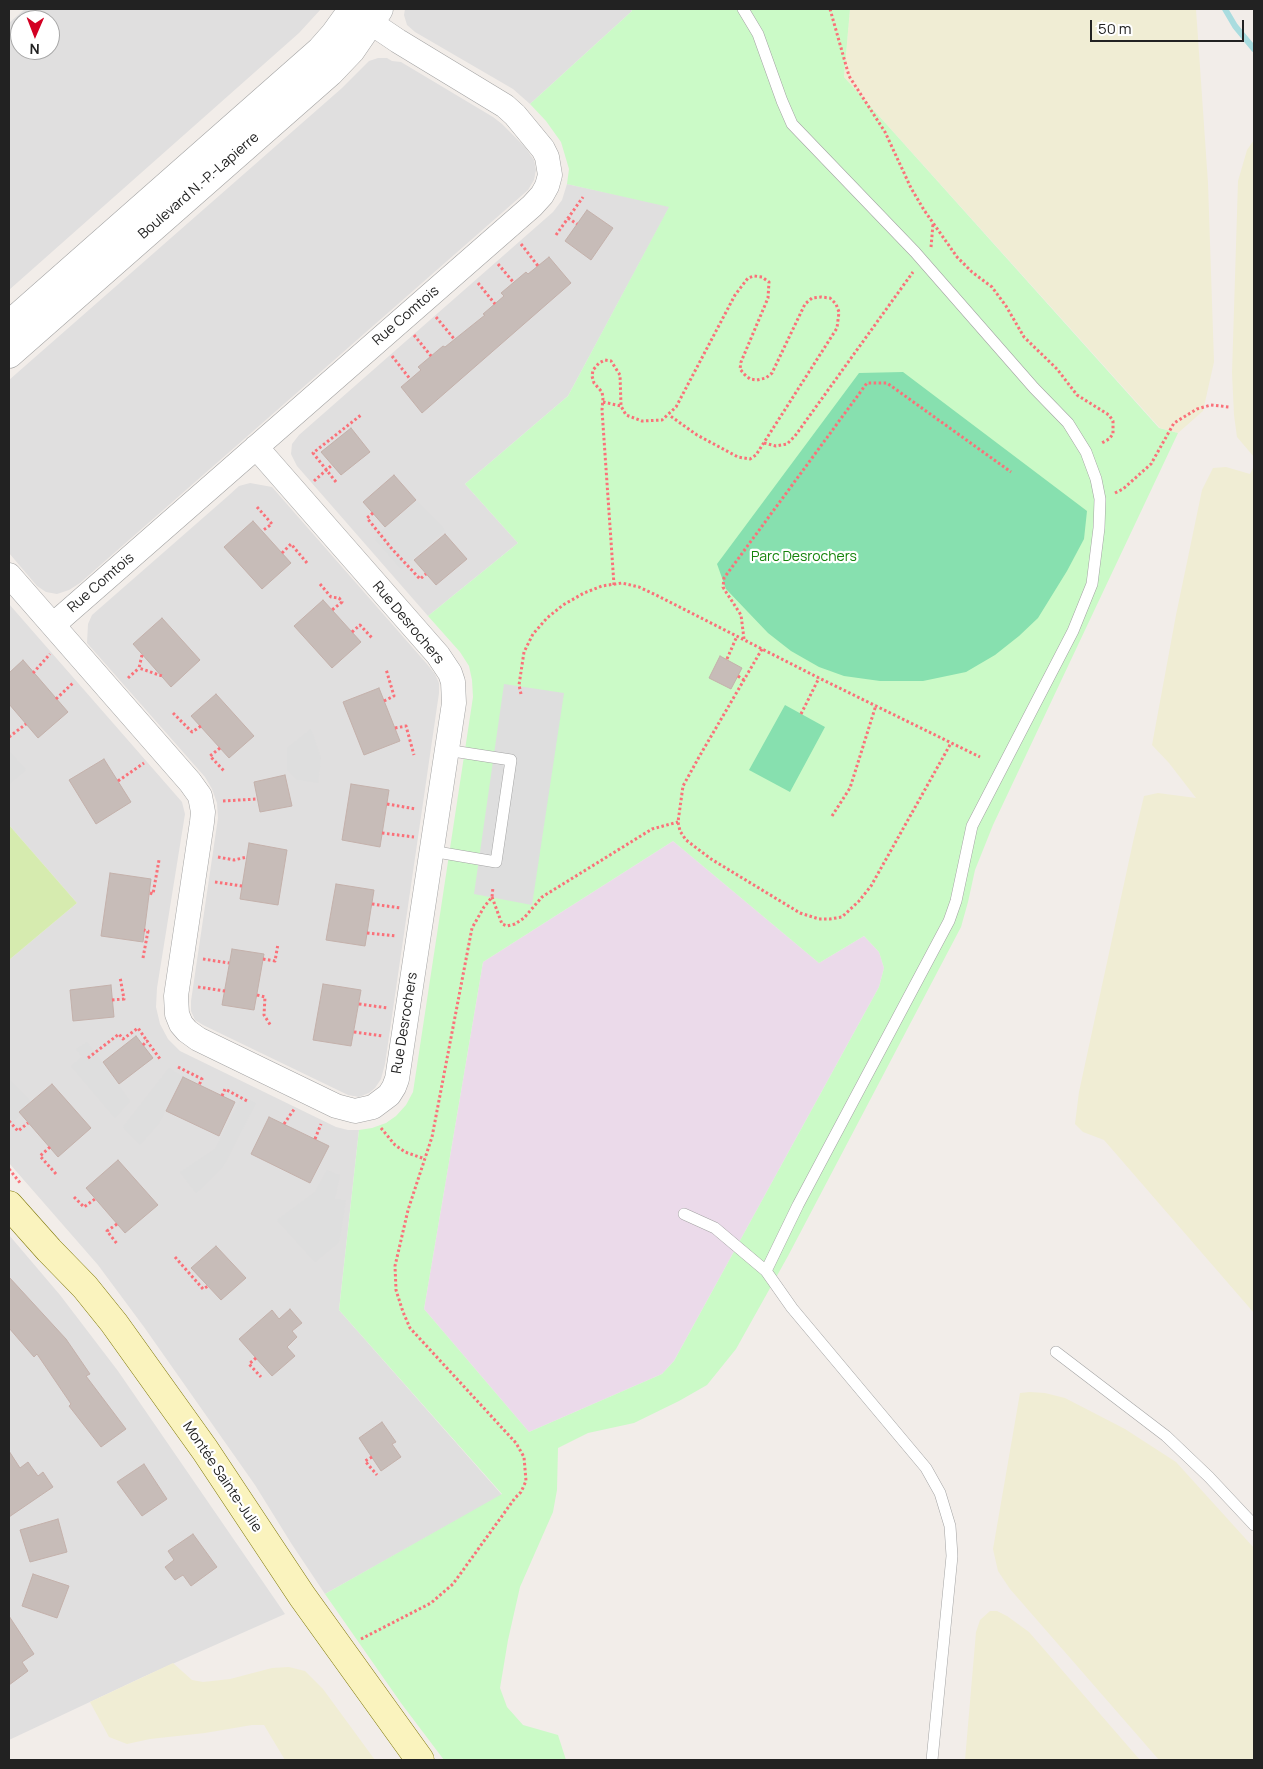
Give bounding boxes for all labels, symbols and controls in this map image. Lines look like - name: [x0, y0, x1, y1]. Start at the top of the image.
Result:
- north arrow: [10, 10, 60, 60]
- scale bar: [1093, 10, 1247, 42]
- text: 50 m: [1098, 18, 1132, 39]
- text: N: [30, 40, 40, 59]
- street label: Boulevard N.-P.-Lapierre: [135, 129, 263, 243]
- street label: Rue Comtois: [369, 283, 443, 349]
- park label: Parc Desrochers: [751, 549, 857, 565]
- street label: Rue Comtois: [64, 550, 138, 616]
- street label: Rue Desrochers: [369, 578, 447, 668]
- street label: Rue Desrochers: [389, 971, 421, 1075]
- street label: Montée Sainte-Julie: [179, 1419, 265, 1535]

